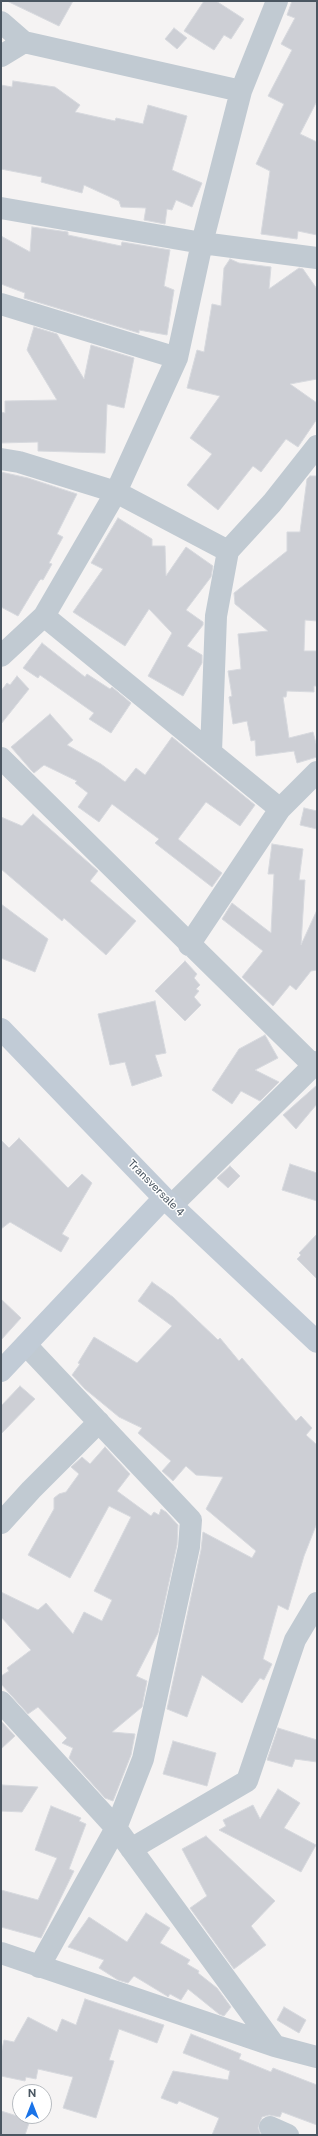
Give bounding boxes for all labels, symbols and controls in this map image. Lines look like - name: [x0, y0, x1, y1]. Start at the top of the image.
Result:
- street label: Transversale 4: [125, 1157, 187, 1219]
- north arrow: [12, 2084, 52, 2124]
- text: N: [28, 2087, 36, 2099]

